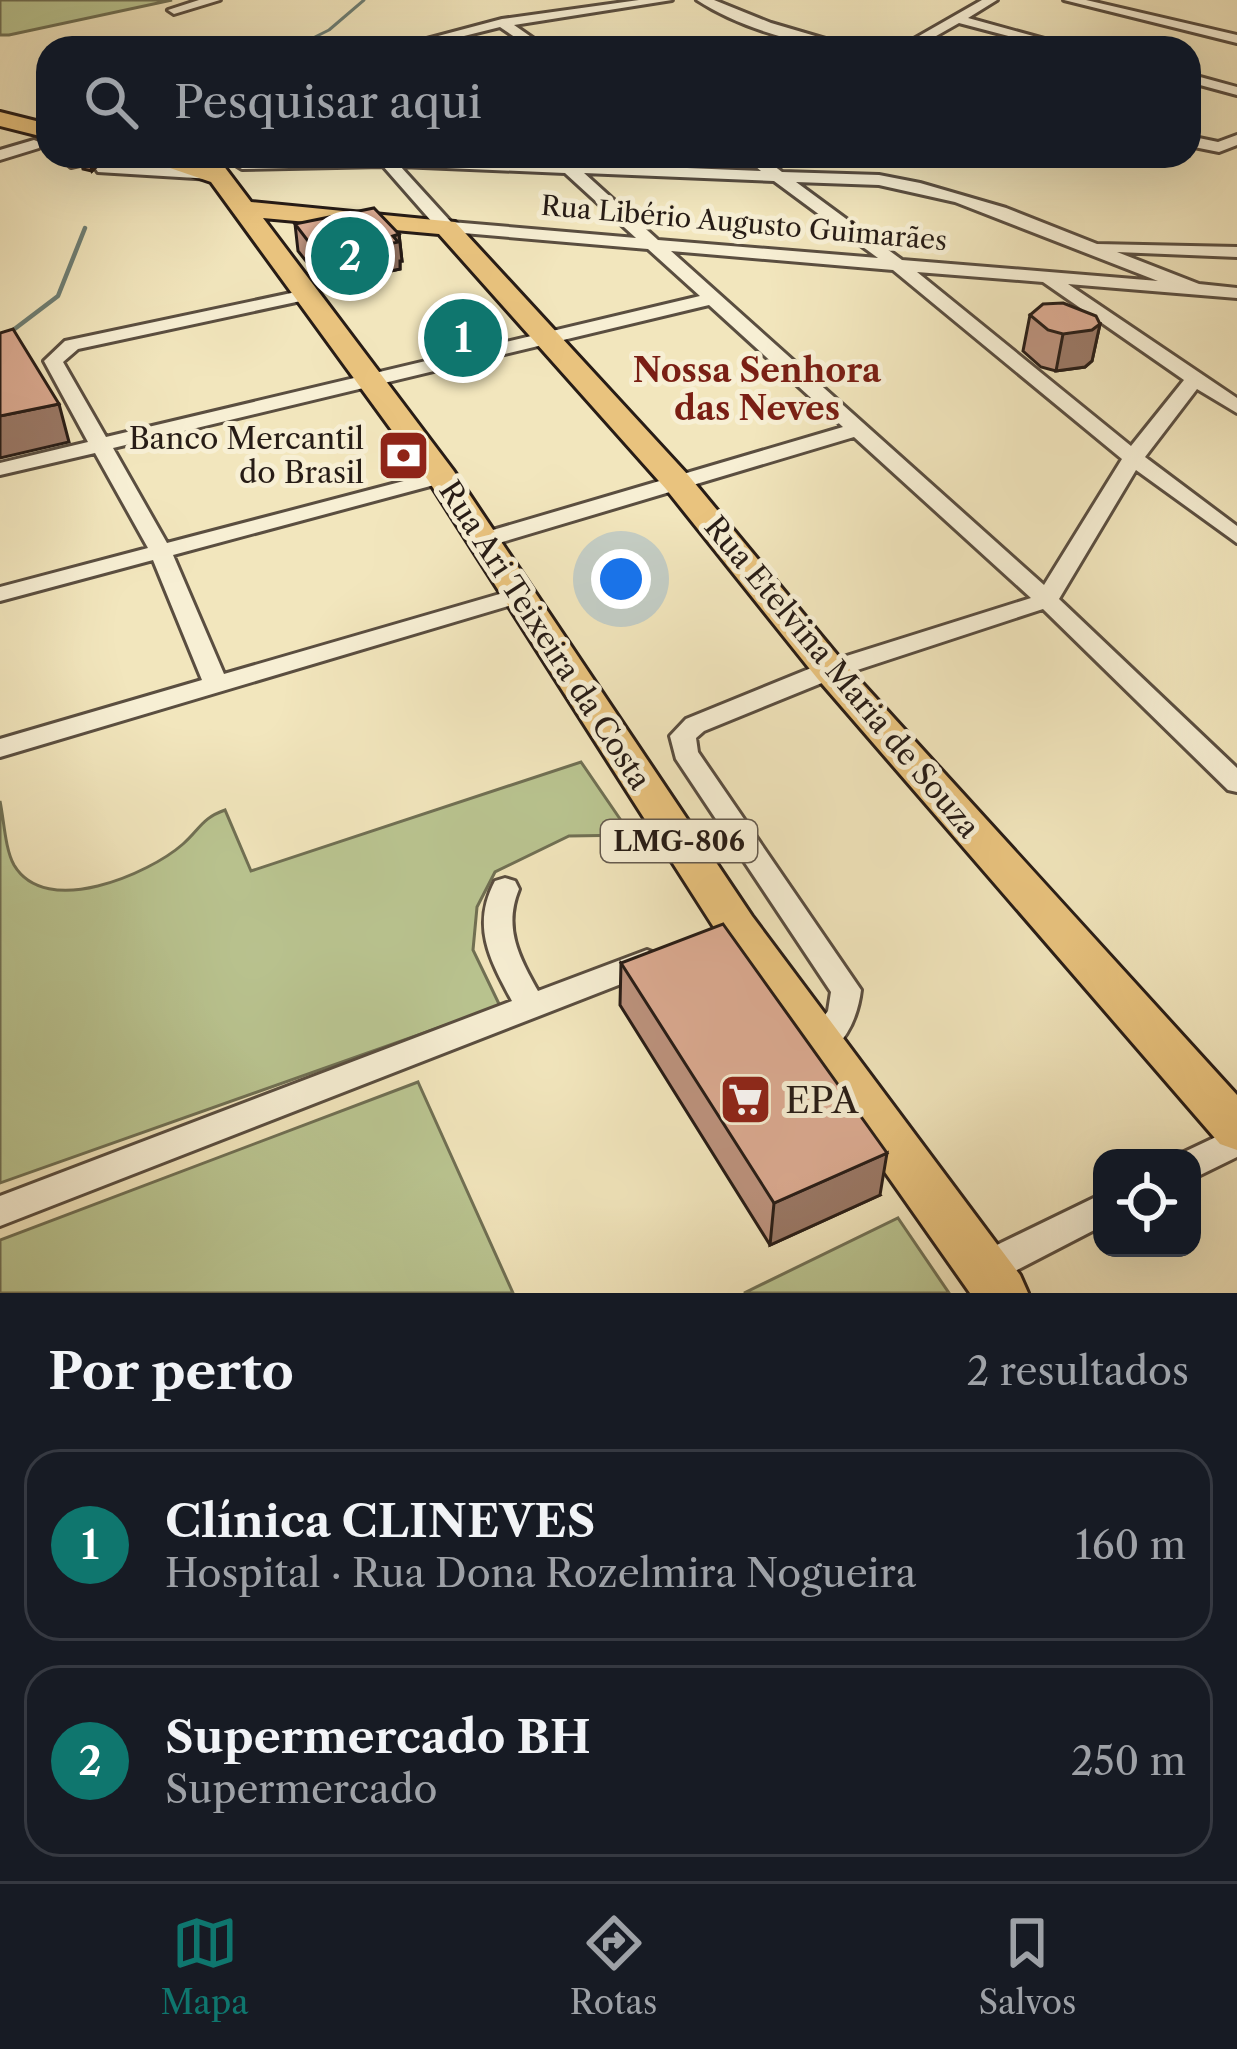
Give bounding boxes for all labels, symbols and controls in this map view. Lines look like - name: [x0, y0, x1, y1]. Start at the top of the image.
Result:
- search box: [36, 36, 1201, 168]
- icon: search: [78, 69, 144, 135]
- text: Pesquisar aqui: [174, 74, 482, 130]
- street label: Rua Libério Augusto Guimarães: [540, 189, 948, 257]
- pin: 2: [311, 211, 389, 301]
- pin: 1: [424, 293, 502, 383]
- district label: Nossa Senhora das Neves: [633, 350, 882, 429]
- place label: Banco Mercantil do Brasil: [129, 420, 364, 491]
- bank icon: Banco Mercantil do Brasil: [375, 427, 431, 483]
- street label: Rua Ari Teixeira da Costa: [431, 474, 659, 796]
- street label: Rua Etelvina Maria de Souza: [697, 509, 988, 845]
- your location: [591, 549, 651, 609]
- road number: LMG-806: [601, 820, 757, 862]
- supermarket icon: EPA: [718, 1072, 774, 1128]
- place label: EPA: [785, 1078, 860, 1122]
- map controls: [1093, 1149, 1201, 1257]
- button: locate: [1093, 1149, 1201, 1257]
- text: Por perto: [48, 1340, 294, 1402]
- text: 2 resultados: [967, 1347, 1189, 1395]
- text: Clínica CLINEVES: [165, 1493, 596, 1549]
- text: 1: [81, 1521, 99, 1569]
- text: 160 m: [1075, 1521, 1186, 1569]
- text: Hospital · Rua Dona Rozelmira Nogueira: [165, 1549, 916, 1597]
- text: Supermercado BH: [165, 1709, 591, 1765]
- text: 2: [78, 1737, 102, 1785]
- text: 250 m: [1071, 1737, 1186, 1785]
- text: Supermercado: [165, 1765, 437, 1813]
- tab: Mapa: [161, 1910, 249, 2023]
- tab: Rotas: [570, 1910, 657, 2023]
- tab: Salvos: [978, 1910, 1076, 2023]

